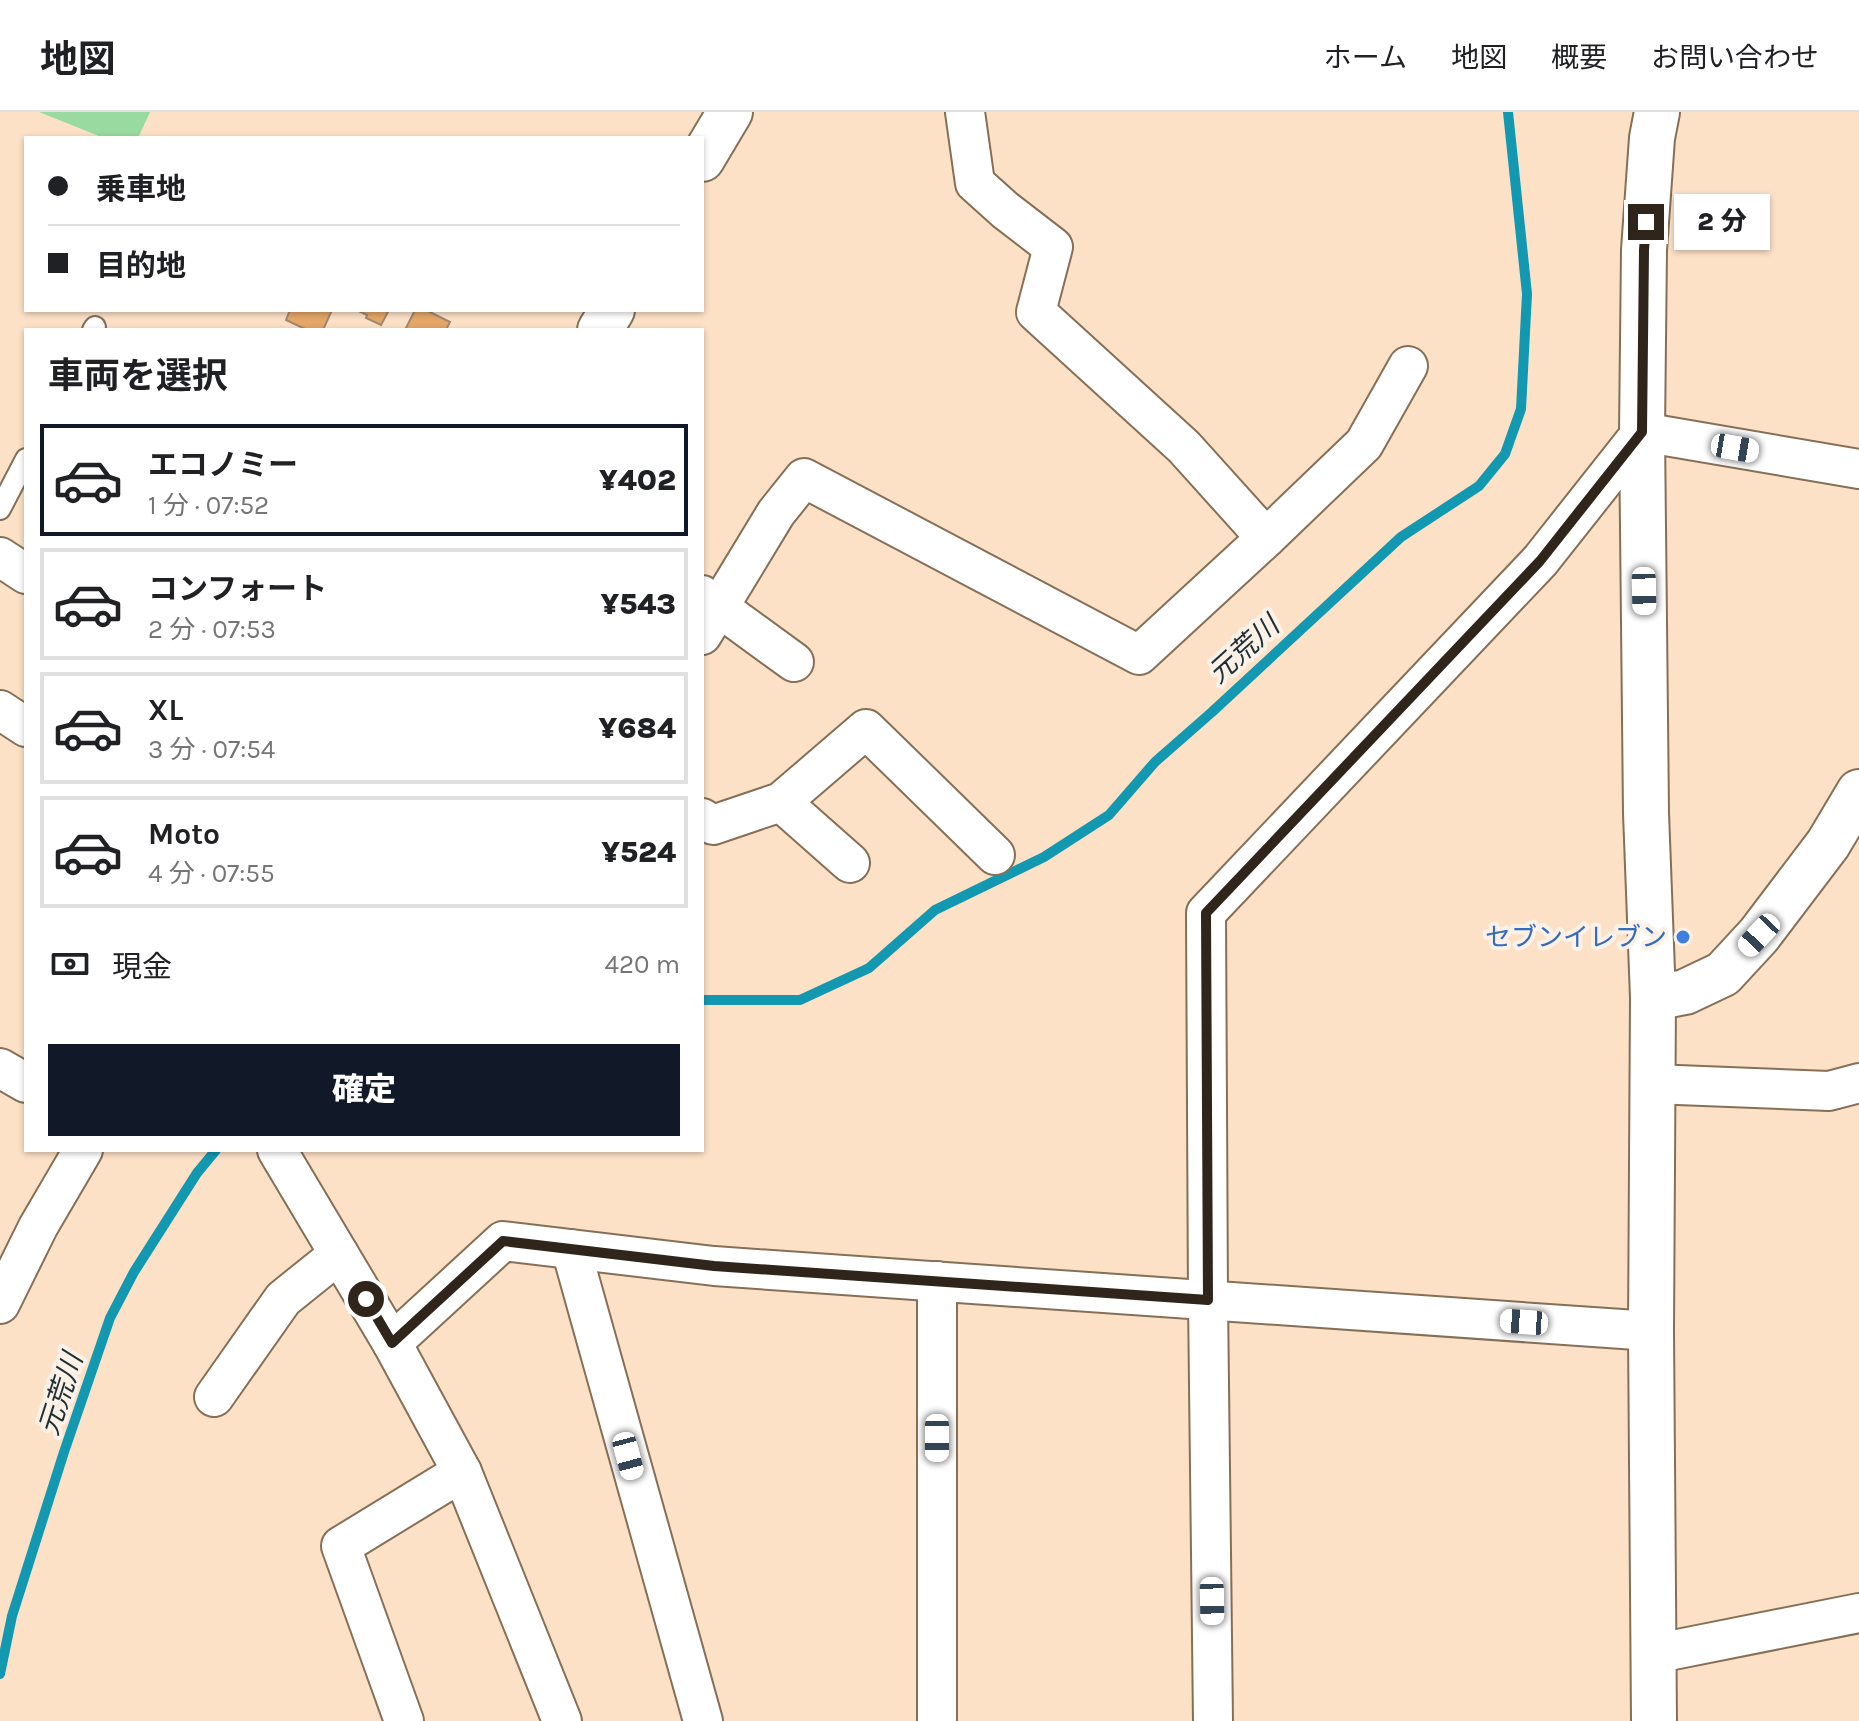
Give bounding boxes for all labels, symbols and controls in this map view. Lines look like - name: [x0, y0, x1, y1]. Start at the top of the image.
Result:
- text: 地図: [40, 37, 116, 82]
- text: ホーム: [1324, 41, 1407, 74]
- text: 地図: [1451, 41, 1507, 74]
- text: 概要: [1551, 41, 1607, 74]
- text: お問い合わせ: [1651, 41, 1819, 74]
- text: 乗車地: [96, 171, 186, 207]
- callout: 2 分: [1674, 194, 1770, 250]
- route end: [1628, 204, 1664, 240]
- text: 2 分: [1697, 206, 1747, 237]
- text: 目的地: [96, 248, 186, 284]
- text: 車両を選択: [48, 355, 228, 397]
- car: [1709, 432, 1761, 464]
- icon: car: [52, 444, 124, 516]
- text: エコノミー: [148, 447, 298, 483]
- text: ¥402: [599, 462, 676, 498]
- text: 1 分 · 07:52: [148, 490, 269, 521]
- car: [1632, 567, 1656, 615]
- icon: car: [52, 568, 124, 640]
- text: コンフォート: [148, 571, 327, 607]
- text: ¥543: [601, 586, 676, 622]
- water label: 元荒川: [1201, 607, 1288, 690]
- text: 2 分 · 07:53: [148, 614, 276, 645]
- icon: car: [52, 692, 124, 764]
- text: XL: [148, 692, 183, 728]
- text: ¥684: [599, 710, 676, 746]
- text: 3 分 · 07:54: [148, 734, 275, 765]
- icon: car: [52, 816, 124, 888]
- text: Moto: [148, 816, 220, 852]
- text: ¥524: [601, 834, 676, 870]
- text: 4 分 · 07:55: [148, 858, 275, 889]
- car: [1734, 909, 1784, 961]
- place label: セブンイレブン: [1485, 922, 1667, 953]
- marker: セブンイレブン: [1674, 928, 1692, 946]
- icon: cash: [48, 942, 92, 986]
- text: 現金: [112, 949, 172, 985]
- text: 420 m: [604, 949, 680, 980]
- button: 確定: [48, 1044, 680, 1136]
- route start: [348, 1281, 384, 1317]
- car: [1499, 1308, 1549, 1336]
- water label: 元荒川: [32, 1346, 90, 1439]
- car: [925, 1414, 949, 1462]
- car: [610, 1430, 646, 1482]
- car: [1200, 1577, 1224, 1625]

